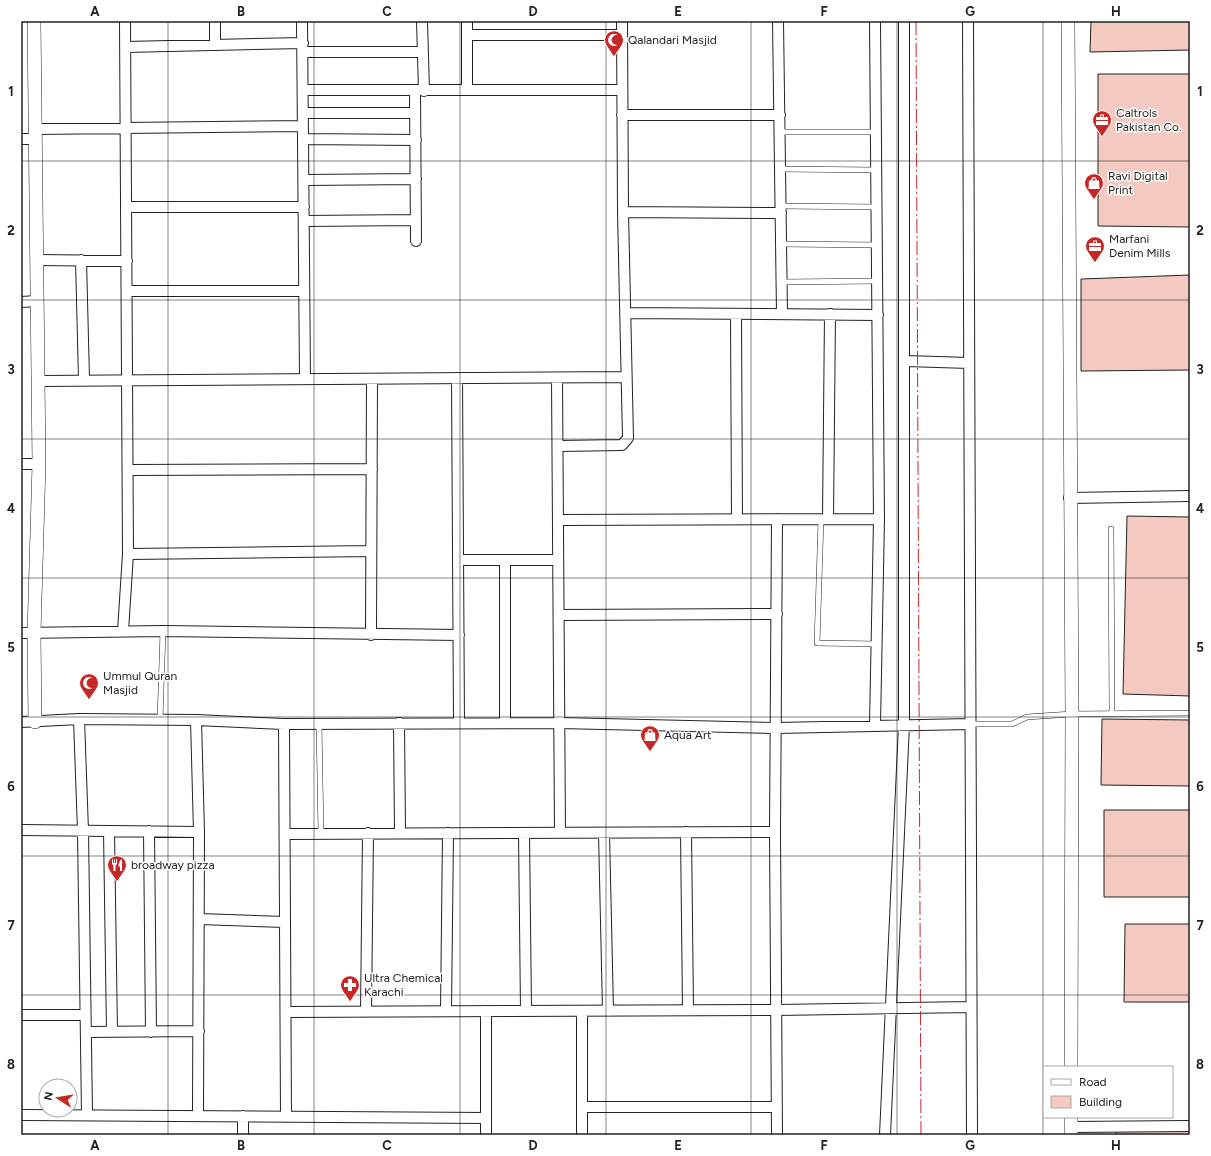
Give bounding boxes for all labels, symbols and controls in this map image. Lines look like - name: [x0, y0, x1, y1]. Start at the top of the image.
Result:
- text: A: [90, 4, 100, 19]
- text: B: [237, 4, 245, 19]
- text: C: [382, 4, 392, 19]
- text: D: [528, 4, 538, 19]
- text: E: [674, 4, 682, 19]
- text: F: [820, 4, 828, 19]
- text: G: [965, 4, 975, 19]
- text: H: [1111, 4, 1121, 19]
- mosque icon: Qalandari Masjid: [603, 29, 625, 57]
- place label: Qalandari Masjid: [628, 33, 717, 47]
- text: 1: [8, 84, 14, 99]
- text: 1: [1197, 84, 1203, 99]
- place label: Caltrols Pakistan Co.: [1116, 106, 1182, 134]
- office icon: Caltrols Pakistan Co.: [1091, 109, 1113, 137]
- place label: Ravi Digital Print: [1108, 169, 1168, 197]
- shop icon: Ravi Digital Print: [1083, 172, 1105, 200]
- text: 2: [7, 223, 15, 238]
- text: 2: [1196, 223, 1204, 238]
- place label: Marfani Denim Mills: [1109, 232, 1171, 260]
- office icon: Marfani Denim Mills: [1084, 235, 1106, 263]
- text: 3: [7, 362, 15, 377]
- text: 3: [1196, 362, 1204, 377]
- text: 4: [7, 501, 15, 516]
- text: 4: [1196, 501, 1204, 516]
- text: 5: [7, 640, 15, 655]
- text: 5: [1196, 640, 1204, 655]
- place label: Ummul Quran Masjid: [103, 669, 177, 697]
- mosque icon: Ummul Quran Masjid: [78, 672, 100, 700]
- shop icon: Aqua Art: [639, 724, 661, 752]
- place label: Aqua Art: [664, 728, 712, 742]
- text: 6: [7, 779, 15, 794]
- text: 6: [1196, 779, 1204, 794]
- restaurant icon: broadway pizza: [106, 854, 128, 882]
- place label: broadway pizza: [131, 858, 215, 872]
- text: 7: [7, 918, 15, 933]
- text: 7: [1196, 918, 1204, 933]
- place label: Ultra Chemical Karachi: [364, 971, 443, 999]
- pharmacy icon: Ultra Chemical Karachi: [339, 974, 361, 1002]
- text: 8: [7, 1057, 15, 1072]
- text: 8: [1196, 1057, 1204, 1072]
- legend: [1043, 1066, 1173, 1118]
- text: Road: [1079, 1075, 1107, 1089]
- north arrow: [38, 1078, 78, 1118]
- text: N: [41, 1091, 56, 1102]
- text: Building: [1079, 1095, 1122, 1109]
- text: A: [90, 1138, 100, 1153]
- text: B: [237, 1138, 245, 1153]
- text: C: [382, 1138, 392, 1153]
- text: D: [528, 1138, 538, 1153]
- text: E: [674, 1138, 682, 1153]
- text: F: [820, 1138, 828, 1153]
- text: G: [965, 1138, 975, 1153]
- text: H: [1111, 1138, 1121, 1153]

